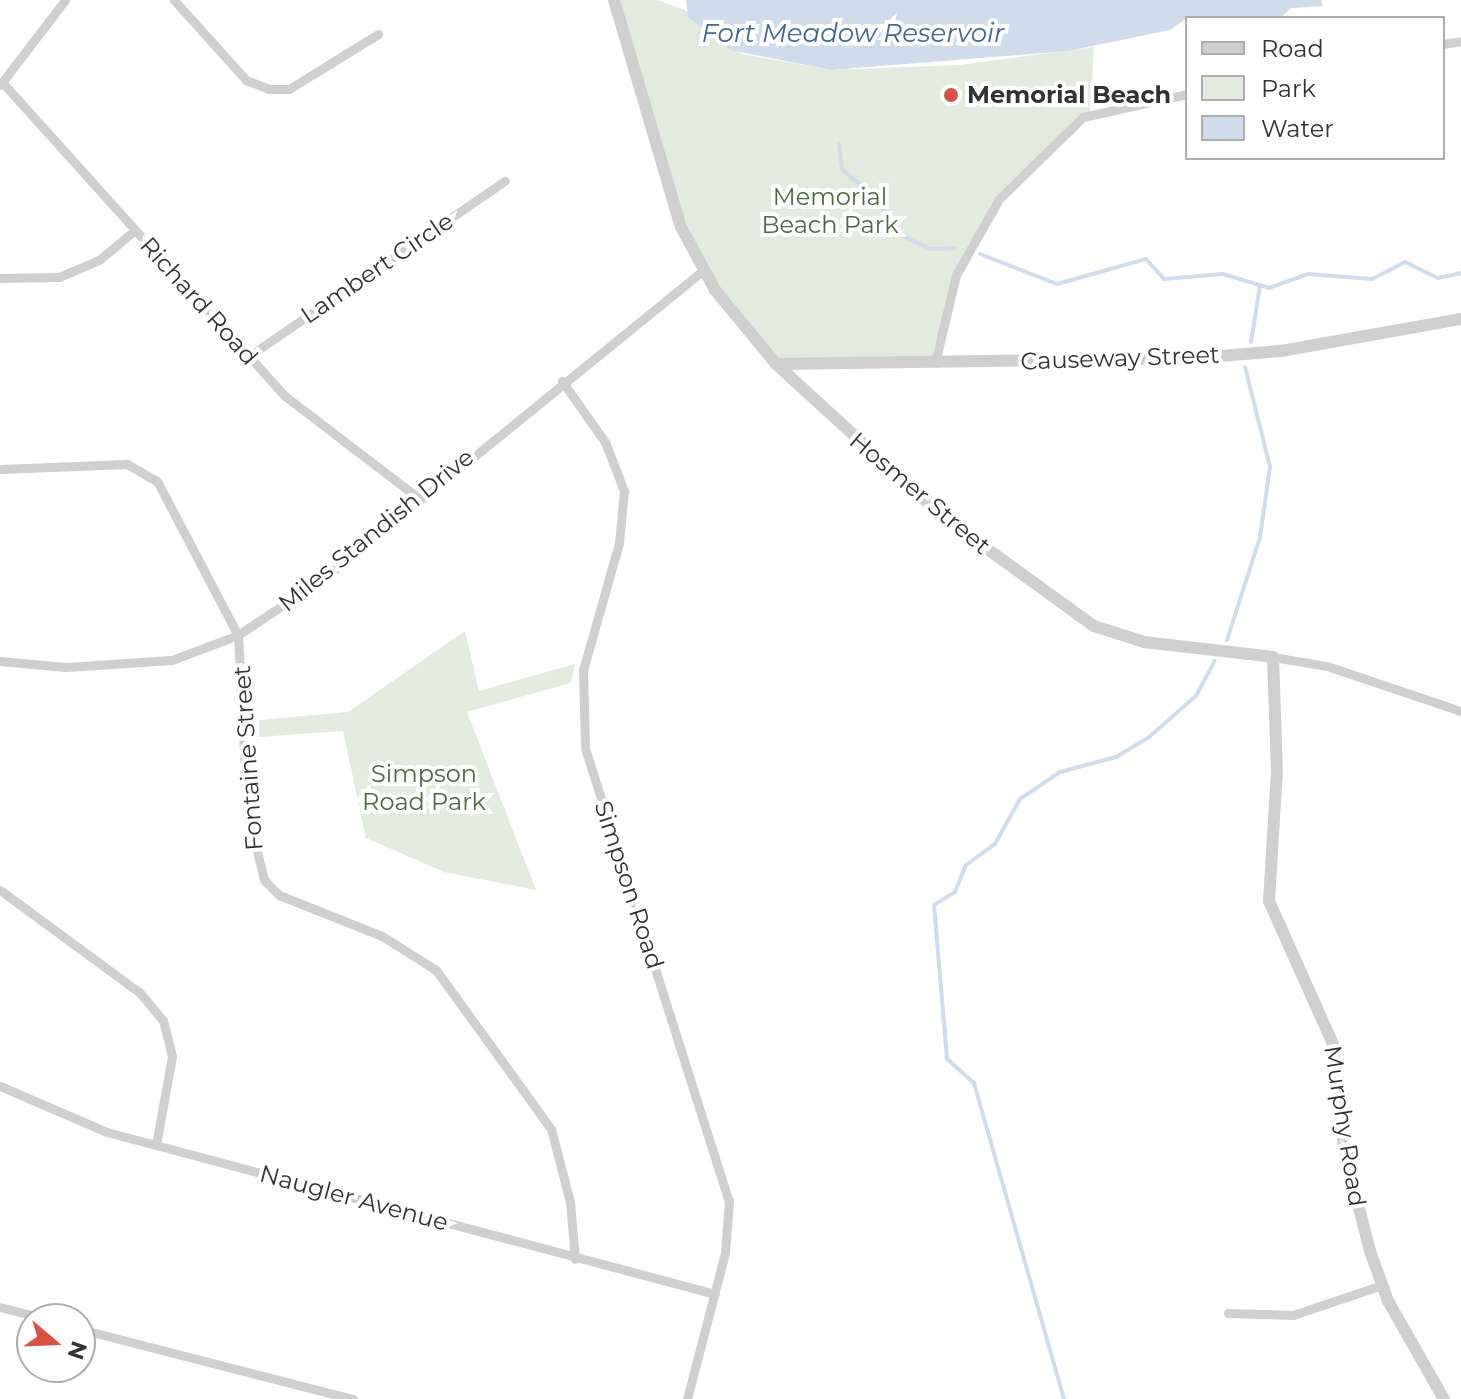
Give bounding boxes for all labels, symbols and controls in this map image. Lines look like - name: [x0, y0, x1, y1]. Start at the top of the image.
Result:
- legend: [1185, 16, 1445, 160]
- water label: Fort Meadow Reservoir: [701, 18, 1005, 50]
- text: Road: [1261, 34, 1324, 63]
- text: Park: [1261, 74, 1316, 103]
- place label: Memorial Beach: [967, 81, 1171, 109]
- marker: Memorial Beach: [942, 86, 960, 104]
- text: Water: [1261, 114, 1334, 143]
- park label: Memorial Beach Park: [761, 183, 899, 239]
- street label: Lambert Circle: [295, 206, 459, 330]
- street label: Richard Road: [134, 231, 264, 371]
- street label: Causeway Street: [1020, 340, 1220, 376]
- street label: Hosmer Street: [844, 426, 996, 560]
- street label: Miles Standish Drive: [273, 442, 479, 618]
- street label: Fontaine Street: [227, 664, 269, 852]
- park label: Simpson Road Park: [362, 760, 486, 816]
- street label: Simpson Road: [588, 797, 670, 973]
- street label: Murphy Road: [1318, 1043, 1372, 1209]
- street label: Naugler Avenue: [257, 1159, 451, 1237]
- north arrow: [16, 1303, 96, 1383]
- text: N: [62, 1338, 93, 1363]

